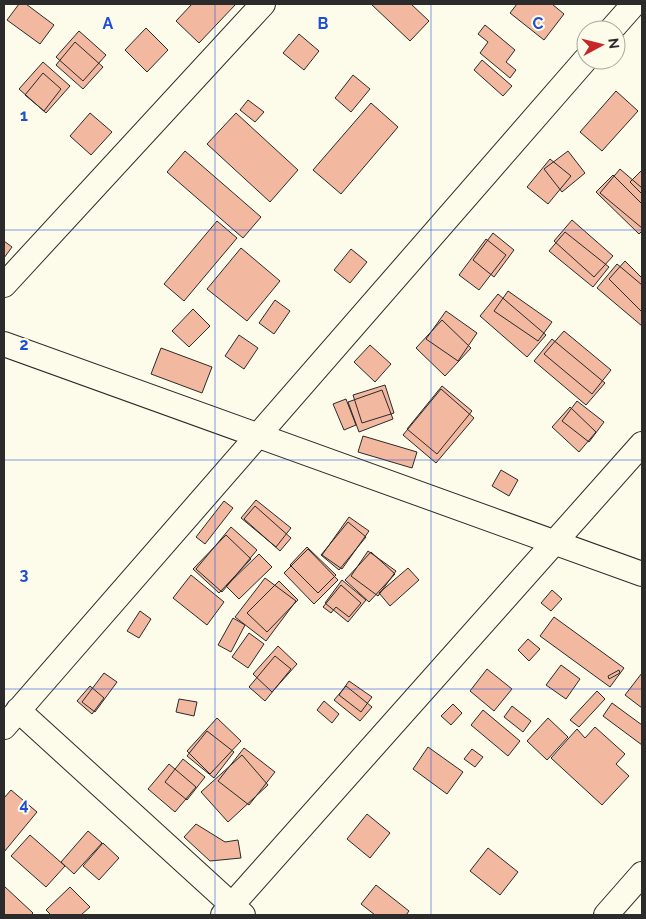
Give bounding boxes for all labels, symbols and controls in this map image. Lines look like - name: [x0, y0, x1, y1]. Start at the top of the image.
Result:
- text: A: [103, 14, 114, 33]
- text: B: [318, 14, 329, 33]
- text: C: [533, 14, 544, 33]
- north arrow: [576, 20, 626, 70]
- text: N: [605, 37, 622, 50]
- text: 1: [20, 106, 28, 125]
- text: 2: [19, 335, 29, 354]
- text: 3: [20, 565, 29, 584]
- text: 4: [19, 795, 29, 814]

